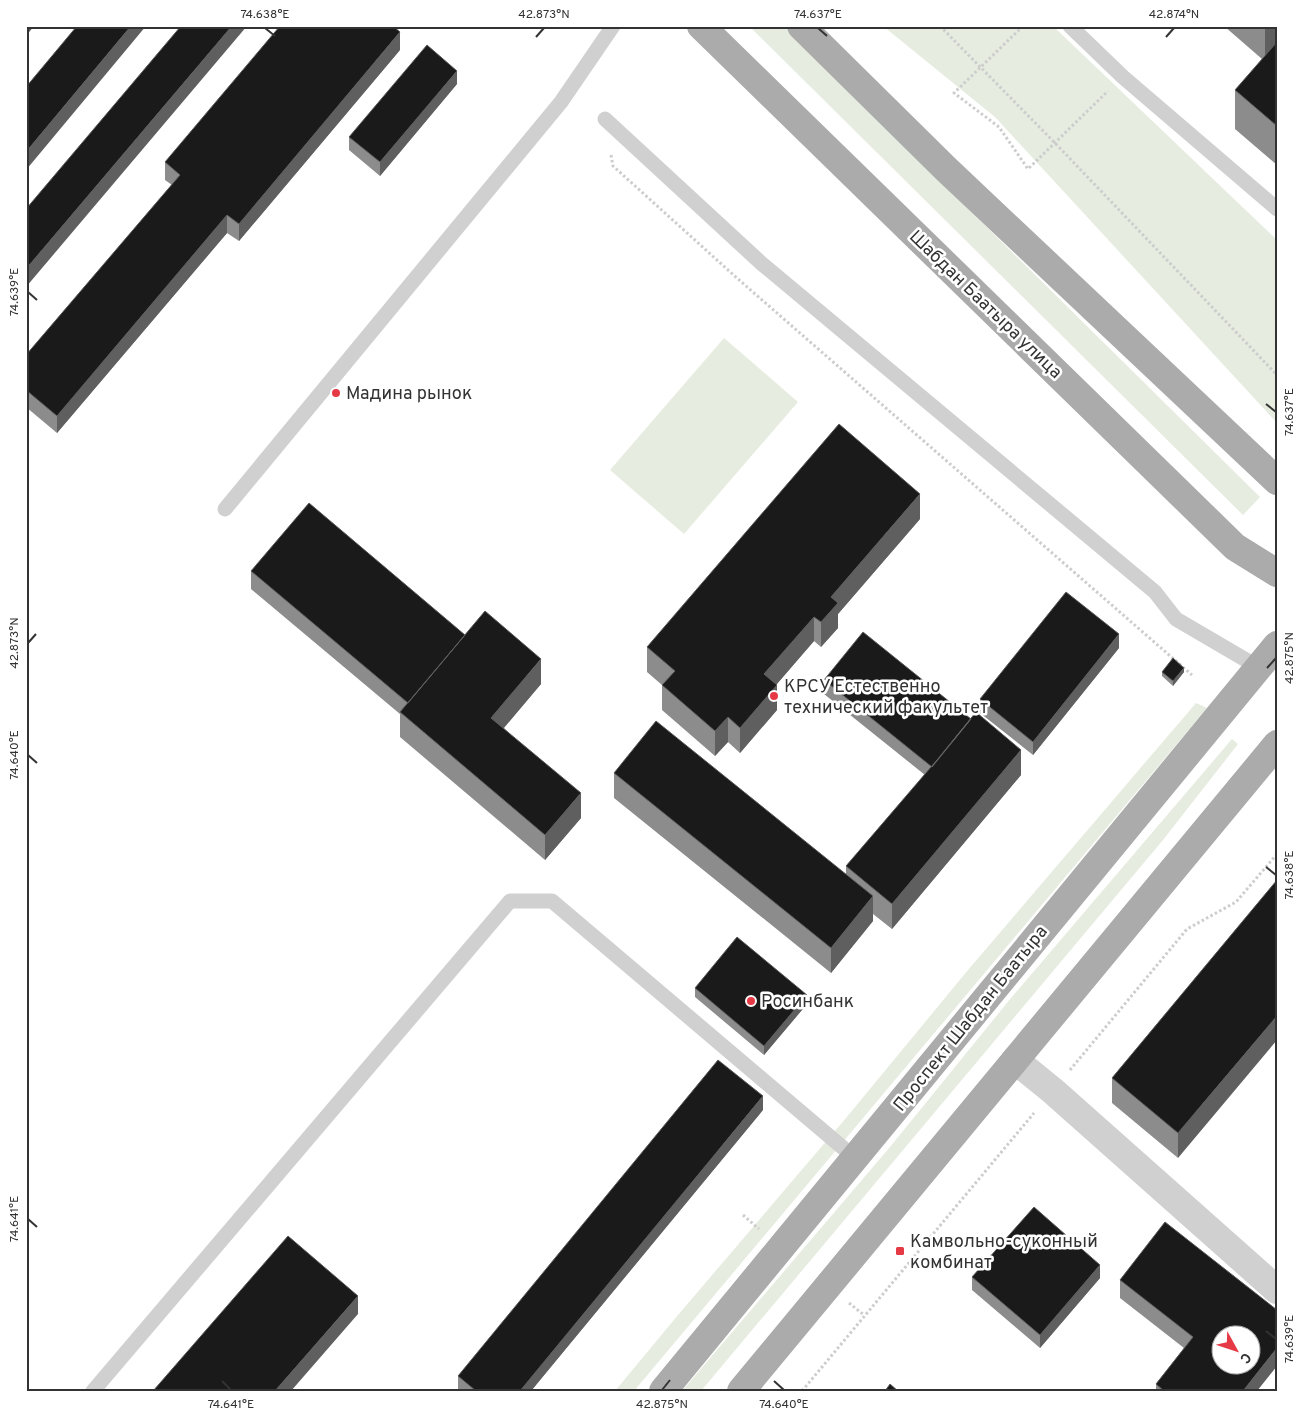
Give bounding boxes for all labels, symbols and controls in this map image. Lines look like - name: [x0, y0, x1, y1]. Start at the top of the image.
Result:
- text: 74.638°E: [240, 7, 290, 23]
- text: 42.873°N: [518, 7, 570, 23]
- text: 74.637°E: [794, 7, 842, 23]
- text: 42.874°N: [1149, 7, 1199, 23]
- street label: Шабдан Баатыра улица: [904, 226, 1066, 384]
- text: 74.639°E: [7, 268, 23, 316]
- place label: Мадина рынок: [346, 383, 472, 406]
- marker: Мадина рынок: [330, 387, 342, 399]
- text: 74.637°E: [1282, 388, 1298, 436]
- text: 42.873°N: [7, 617, 23, 669]
- text: 42.875°N: [1282, 632, 1298, 684]
- place label: КРСУ Естественно технический факультет: [784, 676, 988, 720]
- marker: КРСУ Естественно технический факультет: [768, 690, 780, 702]
- text: 74.640°E: [7, 730, 23, 780]
- text: 74.638°E: [1282, 850, 1298, 900]
- street label: Проспект Шабдан Баатыра: [889, 921, 1053, 1117]
- place label: Росинбанк: [761, 991, 854, 1014]
- marker: Росинбанк: [745, 995, 757, 1007]
- text: 74.641°E: [7, 1196, 23, 1242]
- place label: Камвольно-суконный комбинат: [910, 1231, 1098, 1275]
- marker: Камвольно-суконный комбинат: [894, 1245, 906, 1257]
- text: 74.639°E: [1282, 1315, 1298, 1363]
- north arrow: [1210, 1324, 1260, 1374]
- text: С: [1235, 1348, 1254, 1366]
- text: 74.641°E: [208, 1397, 254, 1413]
- text: 42.875°N: [636, 1397, 688, 1413]
- text: 74.640°E: [759, 1397, 809, 1413]

